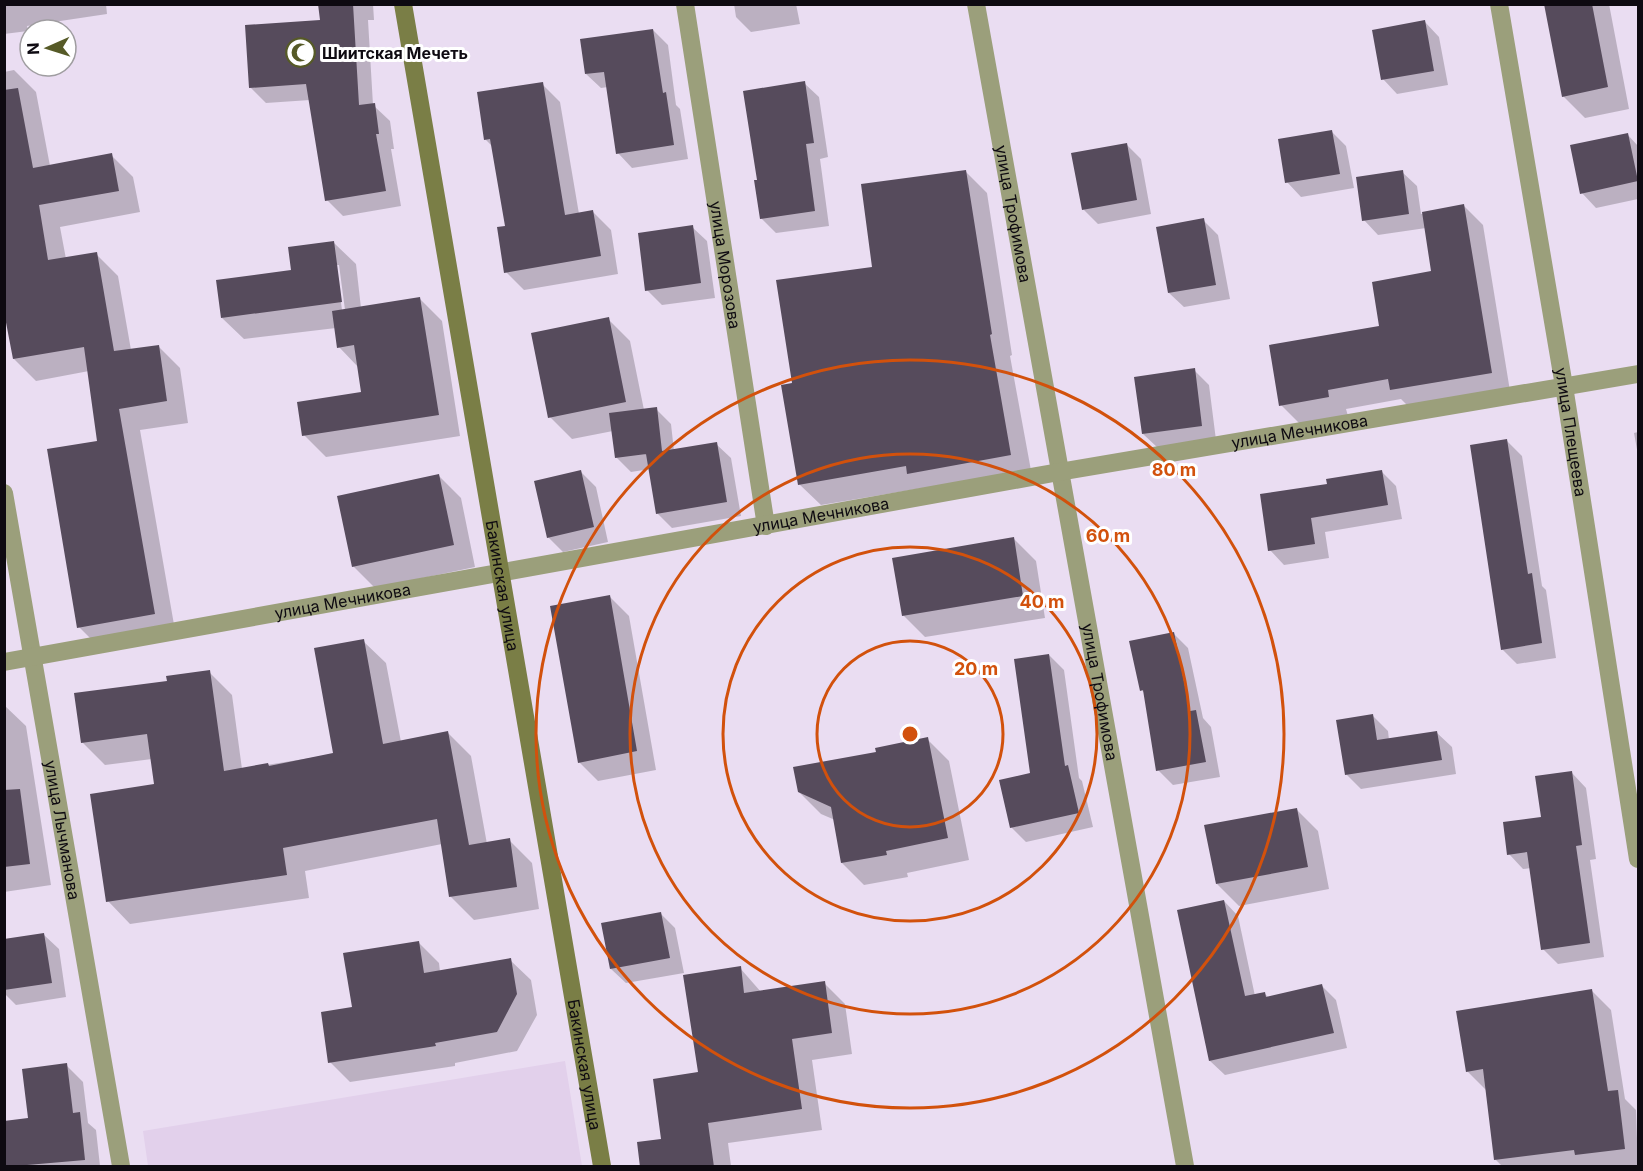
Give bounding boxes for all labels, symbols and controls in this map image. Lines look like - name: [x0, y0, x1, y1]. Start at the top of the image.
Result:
- north arrow: [18, 18, 78, 78]
- mosque icon: Шиитская Мечеть: [285, 37, 317, 69]
- text: N: [23, 42, 43, 55]
- place label: Шиитская Мечеть: [322, 43, 468, 63]
- street label: улица Трофимова: [991, 143, 1036, 284]
- street label: улица Морозова: [706, 200, 745, 330]
- street label: улица Плещеева: [1551, 366, 1591, 498]
- street label: улица Мечникова: [1230, 410, 1369, 453]
- text: 80 m: [1152, 459, 1196, 480]
- street label: улица Мечникова: [751, 493, 891, 537]
- street label: Бакинская улица: [482, 519, 524, 653]
- text: 60 m: [1086, 525, 1130, 546]
- street label: улица Мечникова: [273, 579, 412, 623]
- text: 40 m: [1020, 591, 1065, 612]
- street label: улица Трофимова: [1078, 622, 1122, 762]
- text: 20 m: [954, 658, 998, 679]
- centre of rings: [900, 724, 920, 744]
- street label: улица Лычманова: [41, 759, 85, 901]
- street label: Бакинская улица: [564, 998, 606, 1132]

